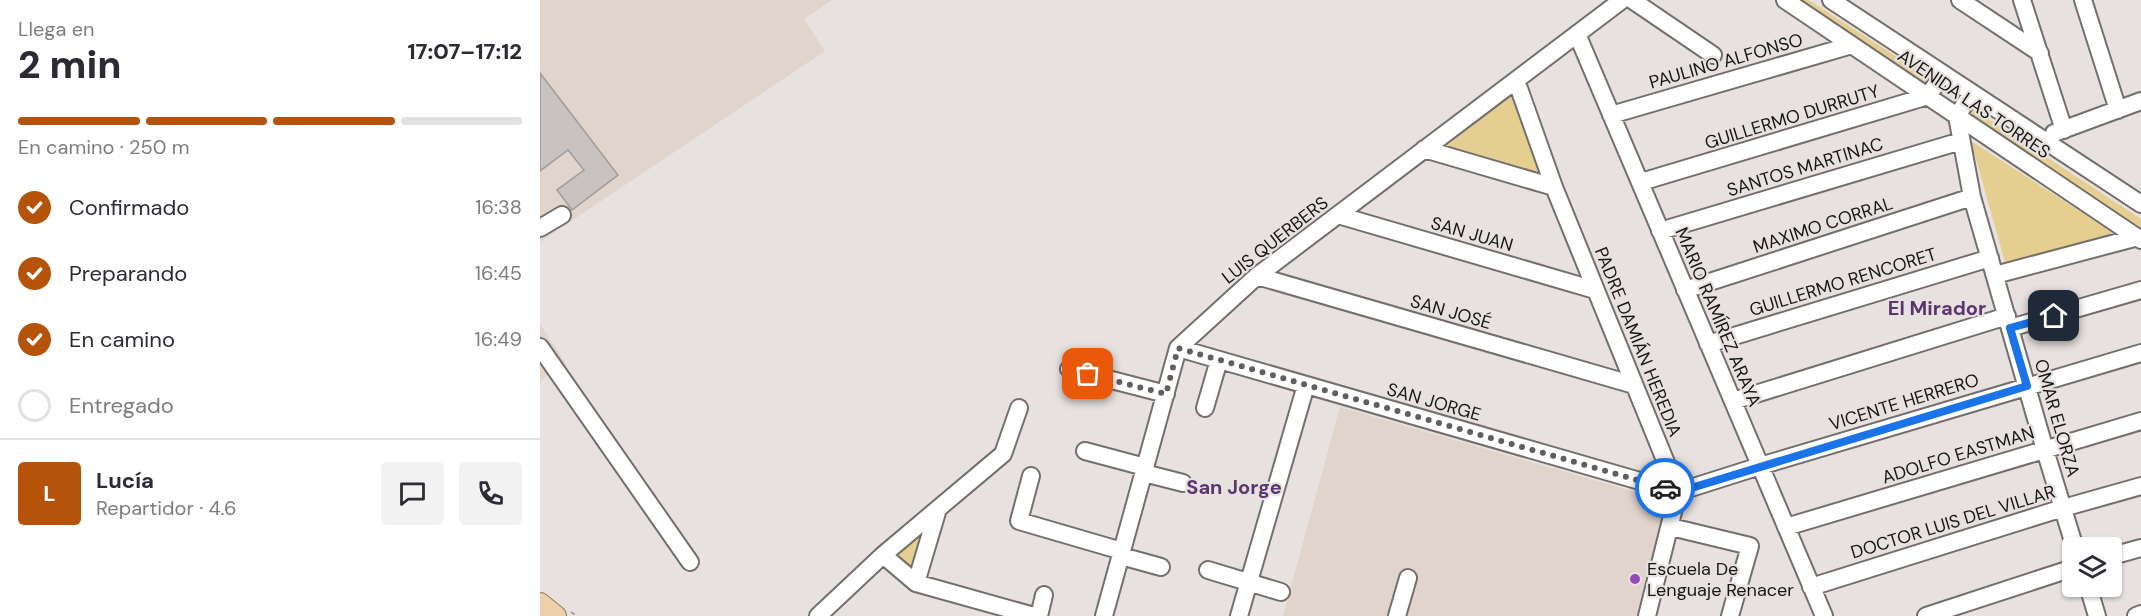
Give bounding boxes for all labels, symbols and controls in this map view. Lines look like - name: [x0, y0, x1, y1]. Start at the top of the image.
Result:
- text: Llega en: [18, 16, 95, 42]
- street label: PAULINO ALFONSO: [1646, 28, 1806, 94]
- text: 17:07–17:12: [408, 37, 522, 66]
- text: 2 min: [18, 39, 122, 90]
- street label: AVENIDA LAS TORRES: [1893, 44, 2055, 164]
- street label: GUILLERMO DURRUTY: [1702, 79, 1883, 155]
- street label: SANTOS MARTINAC: [1724, 132, 1886, 202]
- text: En camino · 250 m: [18, 134, 190, 160]
- icon: check: [18, 191, 51, 224]
- street label: LUIS QUERBERS: [1217, 191, 1333, 289]
- street label: MAXIMO CORRAL: [1750, 191, 1896, 259]
- text: Confirmado: [69, 193, 189, 222]
- text: 16:38: [475, 194, 522, 220]
- street label: SAN JUAN: [1428, 211, 1516, 257]
- street label: MARIO RAMÍREZ ARAYA: [1669, 224, 1767, 410]
- street label: GUILLERMO RENCORET: [1747, 242, 1939, 322]
- street label: PADRE DAMIÁN HEREDIA: [1589, 244, 1687, 440]
- icon: check: [18, 257, 51, 290]
- text: Preparando: [69, 259, 187, 288]
- text: 16:45: [475, 260, 522, 286]
- street label: SAN JOSÉ: [1408, 289, 1494, 335]
- pin: [2028, 290, 2079, 341]
- district label: El Mirador: [1888, 295, 1986, 321]
- icon: home: [2037, 299, 2070, 332]
- icon: check: [18, 323, 51, 356]
- text: En camino: [69, 325, 175, 354]
- text: 16:49: [474, 326, 522, 352]
- pin: [1062, 348, 1113, 399]
- street label: OMAR ELORZA: [2029, 356, 2085, 480]
- icon: bag: [1071, 357, 1104, 390]
- street label: VICENTE HERRERO: [1826, 368, 1982, 436]
- street label: SAN JORGE: [1384, 377, 1484, 427]
- text: Entregado: [69, 391, 174, 420]
- street label: ADOLFO EASTMAN: [1879, 420, 2037, 490]
- courier: [1635, 458, 1695, 518]
- button: chat: [381, 462, 444, 525]
- button: phone: [459, 462, 522, 525]
- text: Lucía: [96, 466, 154, 495]
- icon: car: [1649, 472, 1682, 505]
- district label: San Jorge: [1186, 474, 1282, 500]
- text: L: [43, 479, 56, 508]
- street label: DOCTOR LUIS DEL VILLAR: [1848, 479, 2058, 565]
- text: Repartidor · 4.6: [96, 495, 237, 521]
- map controls: [2062, 537, 2122, 597]
- button: layers: [2062, 537, 2122, 597]
- place label: Escuela De Lenguaje Renacer: [1647, 557, 1794, 602]
- marker: Escuela De Lenguaje Renacer: [1628, 572, 1642, 586]

